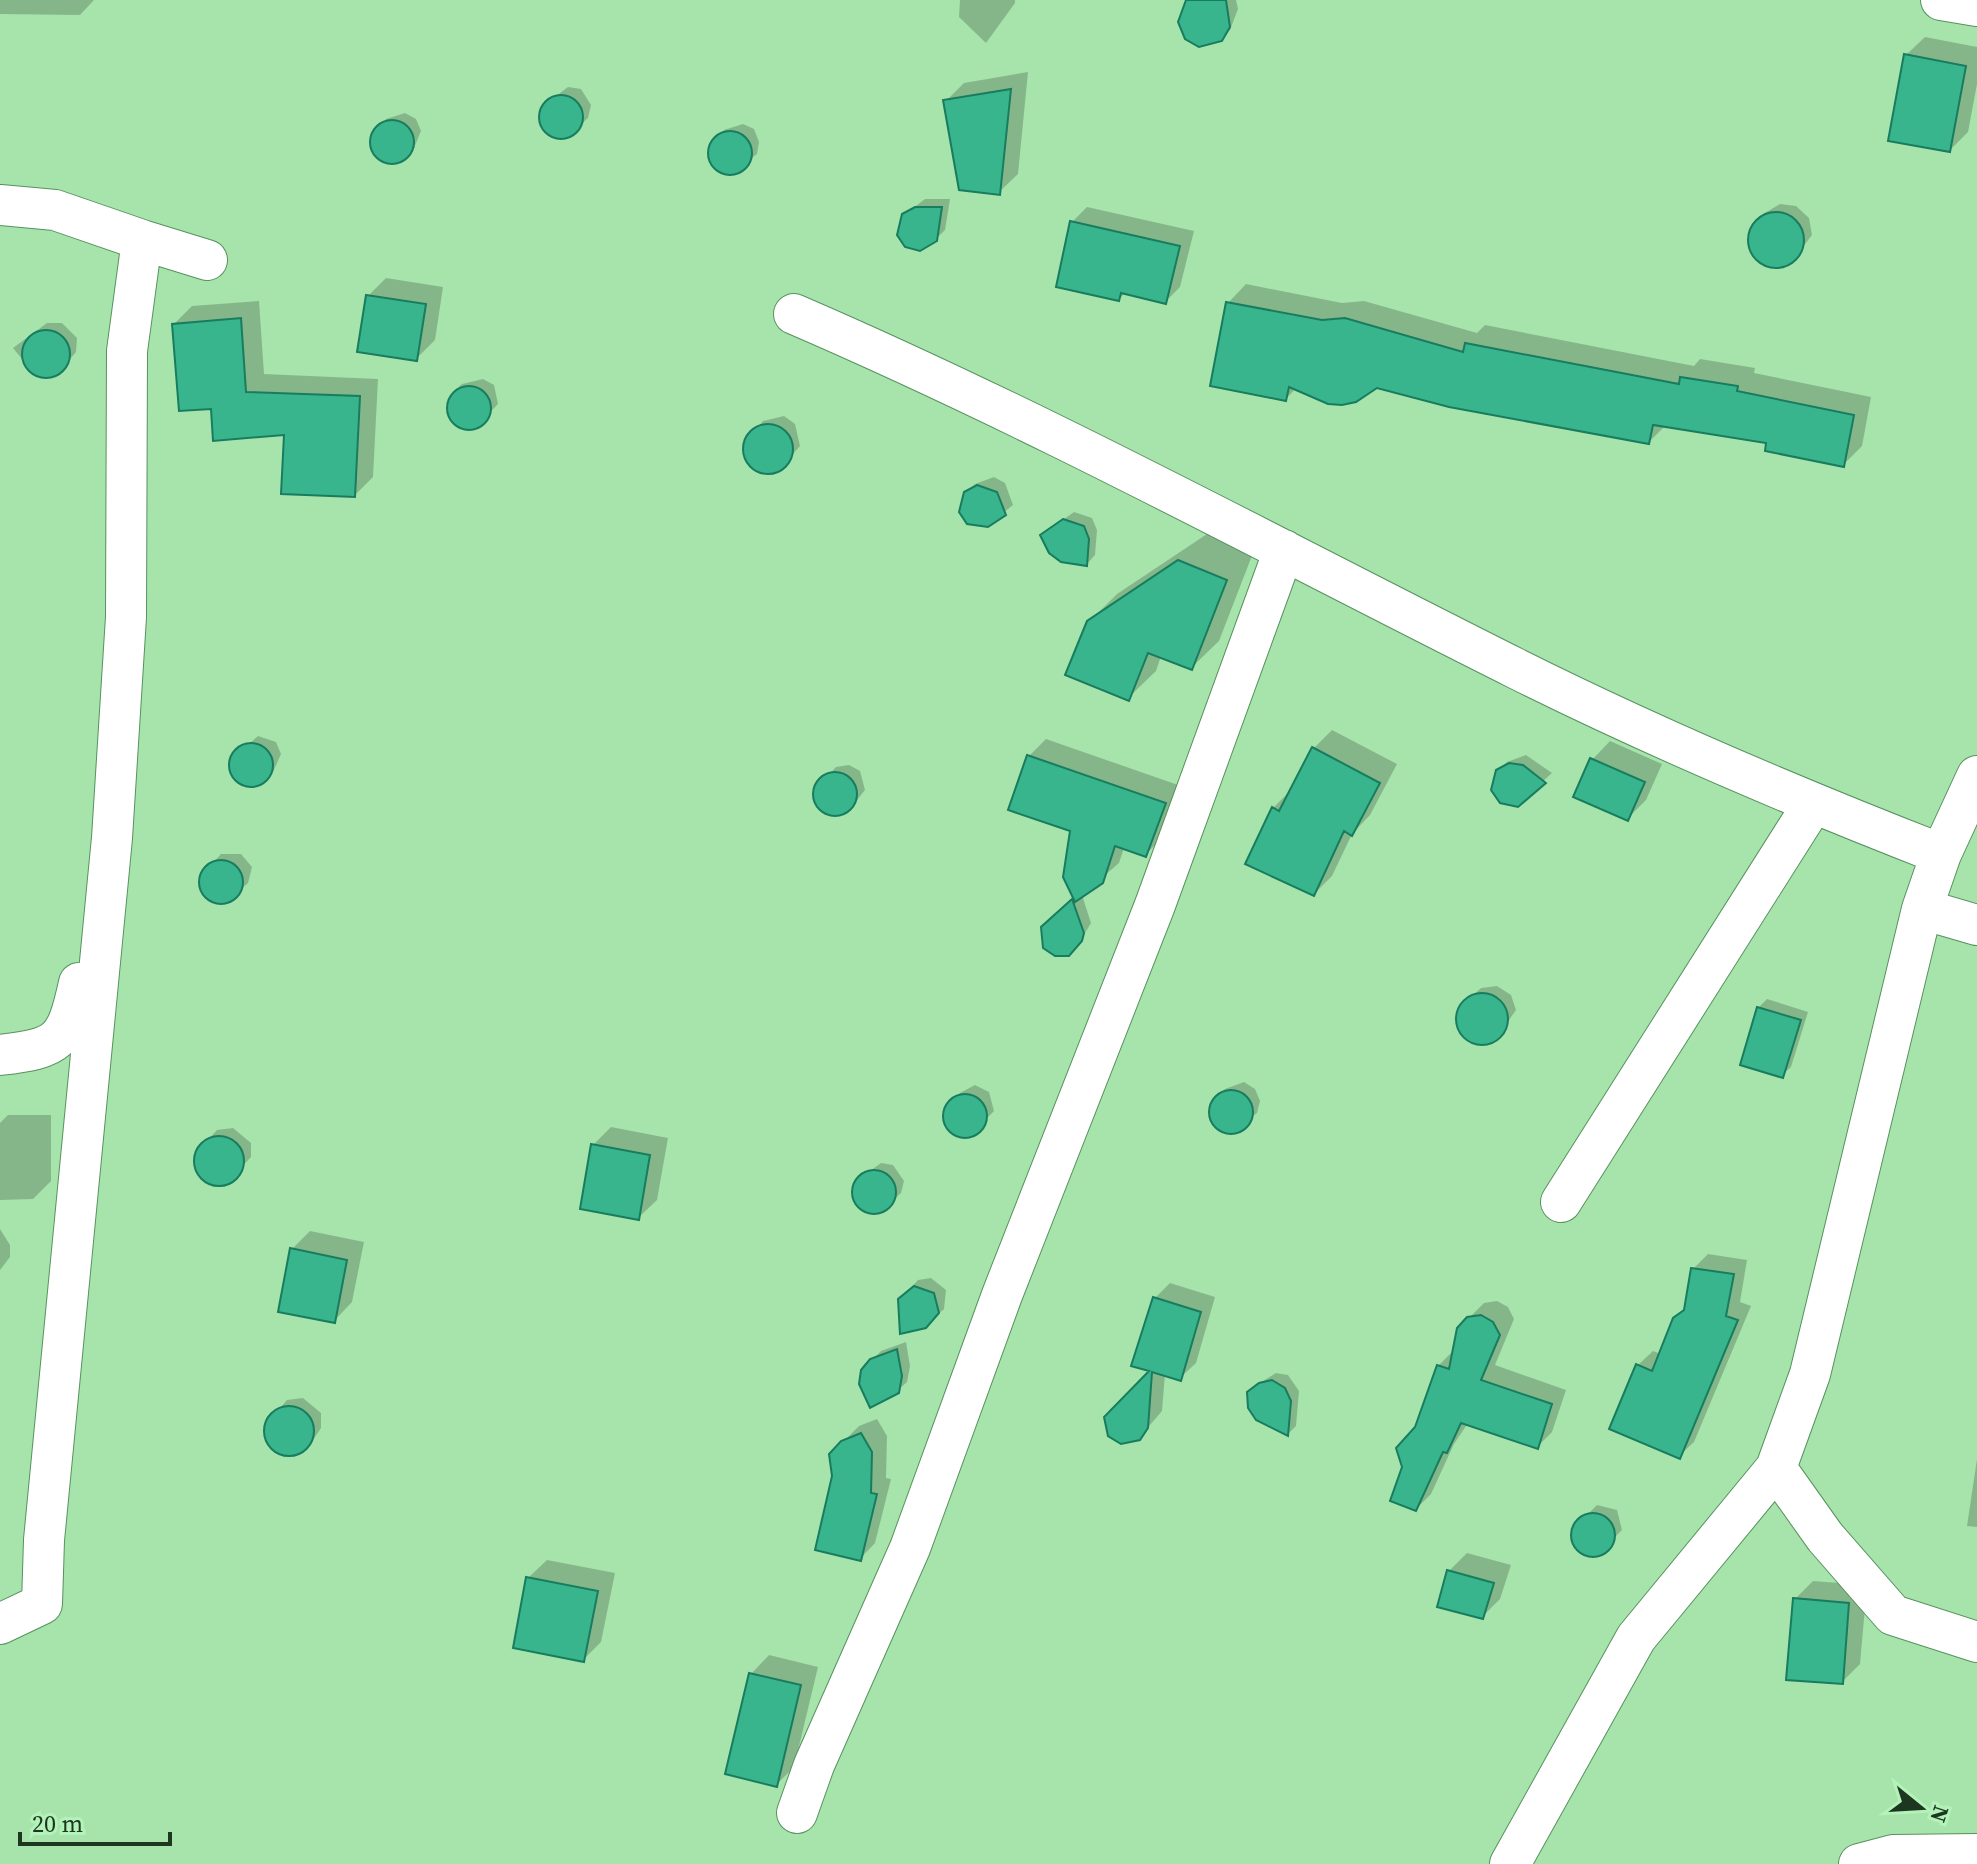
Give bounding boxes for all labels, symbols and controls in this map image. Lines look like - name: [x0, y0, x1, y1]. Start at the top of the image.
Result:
- north arrow: [1881, 1768, 1961, 1848]
- scale bar: [20, 1796, 170, 1846]
- text: N: [1923, 1802, 1957, 1826]
- text: 20 m: [32, 1807, 83, 1840]

